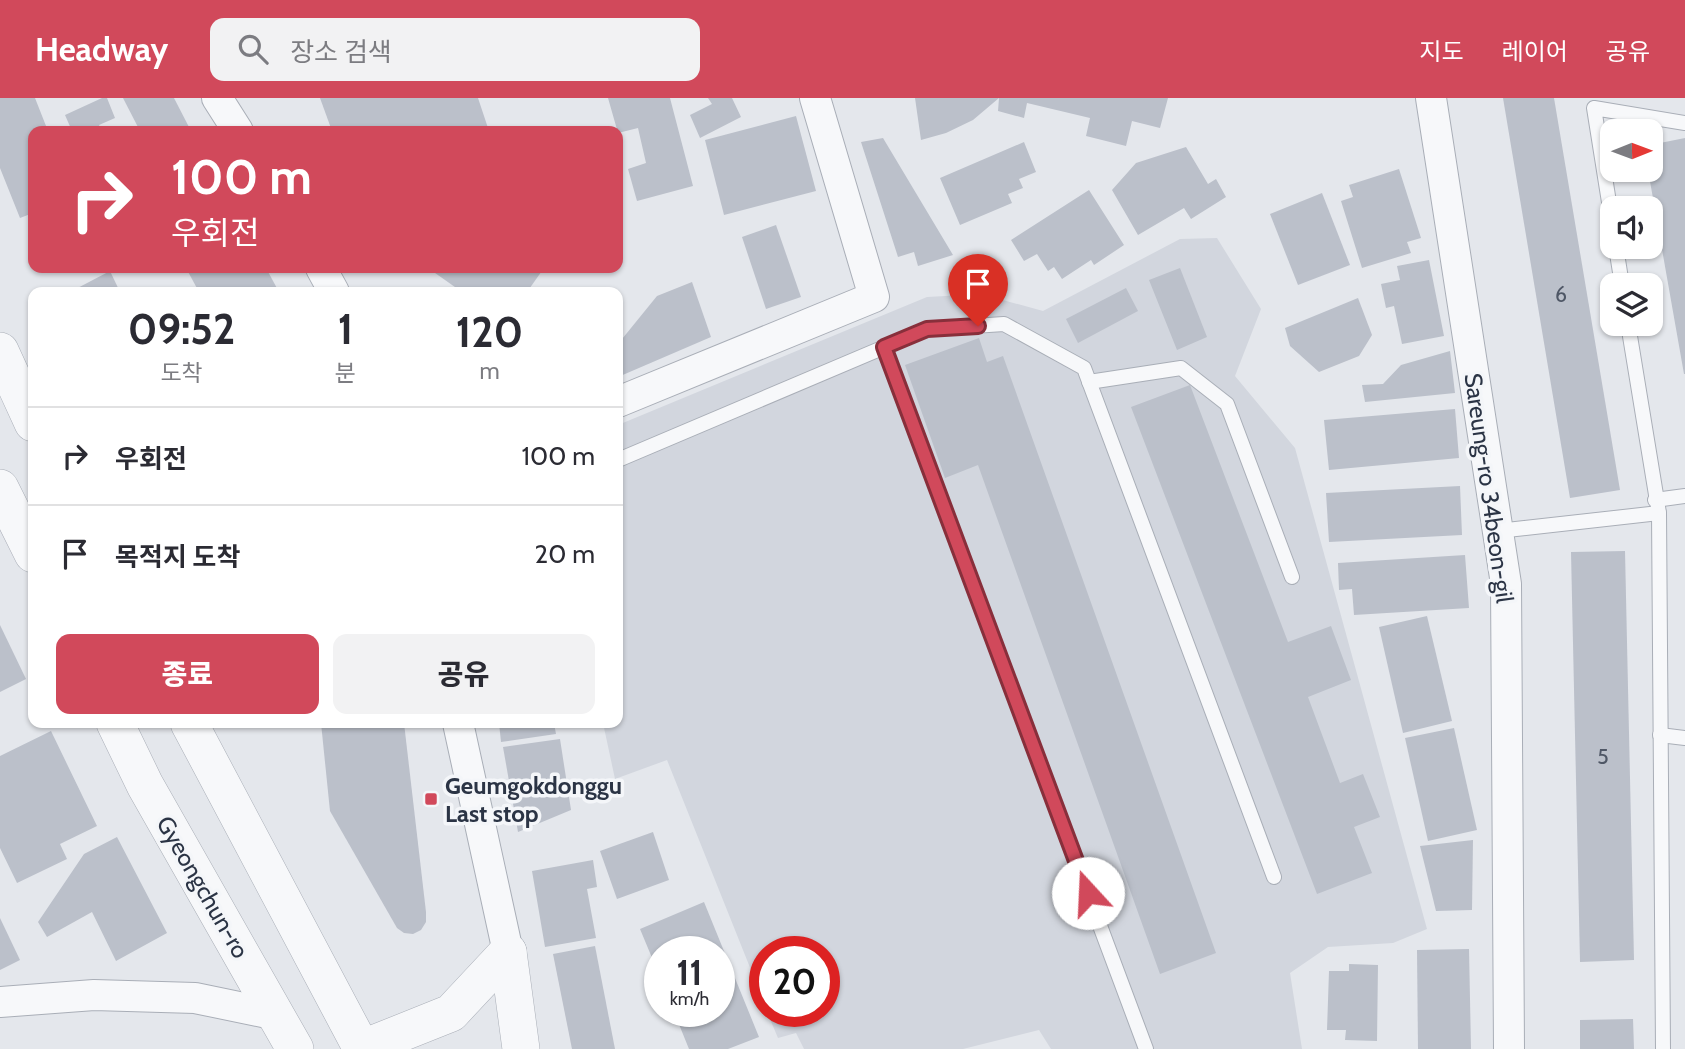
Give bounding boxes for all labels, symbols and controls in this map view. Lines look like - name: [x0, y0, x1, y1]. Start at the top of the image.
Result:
- search box: [210, 18, 700, 81]
- text: Headway: [35, 29, 168, 69]
- icon: search: [234, 30, 272, 68]
- text: 장소 검색: [290, 36, 392, 68]
- text: 지도: [1419, 37, 1464, 66]
- text: 레이어: [1502, 37, 1568, 66]
- text: 공유: [1606, 37, 1650, 66]
- north arrow: [1600, 119, 1662, 182]
- map controls: [1600, 119, 1663, 336]
- text: 100 m: [171, 147, 312, 206]
- icon: right: [56, 154, 147, 245]
- button: sound: [1600, 196, 1663, 259]
- text: 우회전: [171, 213, 259, 252]
- pin: [948, 254, 1008, 326]
- icon: arrive: [959, 265, 997, 303]
- button: layers: [1600, 273, 1663, 336]
- house number: 6: [1555, 282, 1567, 307]
- text: 09:52: [128, 303, 235, 355]
- text: 1: [338, 303, 353, 355]
- text: 120: [456, 306, 523, 358]
- text: m: [479, 357, 500, 385]
- text: 도착: [160, 359, 203, 387]
- text: 분: [335, 359, 356, 387]
- street label: Sareung-ro 34beon-gil: [1459, 371, 1520, 605]
- icon: right: [56, 437, 94, 475]
- text: 100 m: [522, 440, 595, 472]
- text: 우회전: [115, 443, 187, 475]
- icon: arrive: [56, 535, 94, 573]
- text: 20 m: [535, 538, 595, 570]
- text: 목적지 도착: [115, 541, 240, 573]
- button: 종료: [56, 634, 319, 714]
- button: 공유: [333, 634, 595, 714]
- house number: 5: [1597, 744, 1609, 769]
- place label: Geumgokdonggu Last stop: [445, 771, 622, 828]
- marker: Geumgokdonggu Last stop: [423, 791, 439, 807]
- street label: Gyeongchun-ro: [151, 811, 255, 963]
- position arrow: [1051, 856, 1125, 930]
- speed limit sign: 20: [749, 936, 840, 1027]
- text: 11: [677, 951, 702, 994]
- text: km/h: [670, 988, 709, 1010]

